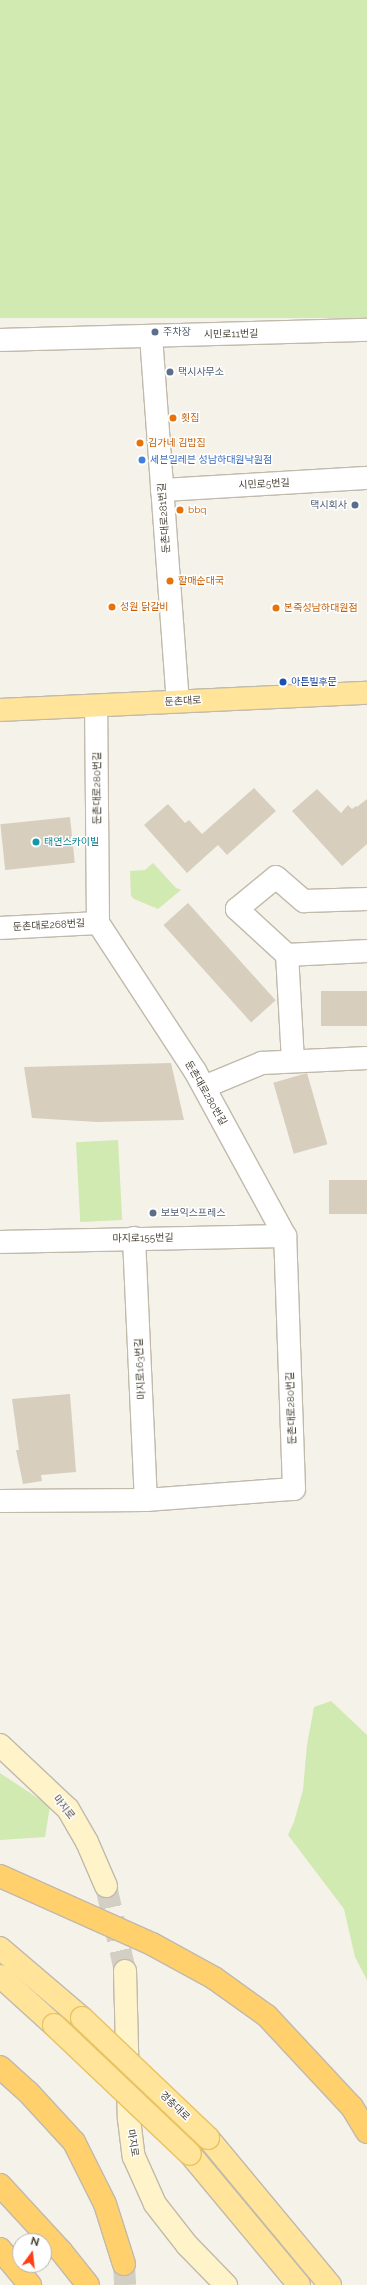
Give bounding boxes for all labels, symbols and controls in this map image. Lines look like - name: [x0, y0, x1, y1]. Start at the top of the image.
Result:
- place label: 주차장: [163, 326, 191, 338]
- marker: 주차장: [150, 327, 160, 337]
- street label: 시민로11번길: [204, 328, 258, 340]
- place label: 택시사무소: [178, 366, 224, 378]
- marker: 택시사무소: [165, 367, 175, 377]
- place label: 횟집: [181, 412, 199, 424]
- marker: 횟집: [168, 413, 178, 423]
- place label: 김가네 김밥집: [148, 437, 206, 449]
- marker: 김가네 김밥집: [135, 438, 145, 448]
- place label: 세븐일레븐 성남하대원낙원점: [150, 454, 272, 466]
- marker: 세븐일레븐 성남하대원낙원점: [137, 455, 147, 465]
- street label: 시민로5번길: [238, 477, 290, 491]
- street label: 둔촌대로281번길: [156, 482, 172, 554]
- place label: 택시회사: [310, 499, 347, 511]
- marker: 택시회사: [350, 500, 360, 510]
- place label: bbq: [188, 504, 207, 516]
- marker: bbq: [175, 505, 185, 515]
- place label: 할매순대국: [178, 575, 224, 587]
- marker: 할매순대국: [165, 576, 175, 586]
- place label: 성원 닭갈비: [120, 601, 169, 613]
- marker: 성원 닭갈비: [107, 602, 117, 612]
- place label: 본죽성남하대원점: [284, 602, 358, 614]
- marker: 본죽성남하대원점: [271, 603, 281, 613]
- place label: 아튼빌후문: [291, 676, 337, 688]
- marker: 아튼빌후문: [278, 677, 288, 687]
- street label: 둔촌대로: [164, 694, 202, 708]
- street label: 둔촌대로280번길: [91, 752, 103, 824]
- place label: 태연스카이빌: [44, 836, 99, 848]
- marker: 태연스카이빌: [31, 837, 41, 847]
- street label: 둔촌대로268번길: [13, 917, 85, 933]
- street label: 둔촌대로280번길: [183, 1059, 229, 1127]
- place label: 보보익스프레스: [161, 1207, 225, 1219]
- marker: 보보익스프레스: [148, 1208, 158, 1218]
- street label: 마지로155번길: [112, 1231, 174, 1245]
- street label: 마지로163번길: [132, 1338, 148, 1400]
- street label: 둔촌대로280번길: [284, 1372, 298, 1444]
- street label: 마지로: [51, 1792, 77, 1822]
- street label: 경충대로: [158, 2089, 192, 2123]
- street label: 마지로: [125, 2128, 141, 2158]
- north arrow: [12, 2233, 52, 2273]
- text: N: [29, 2235, 41, 2249]

